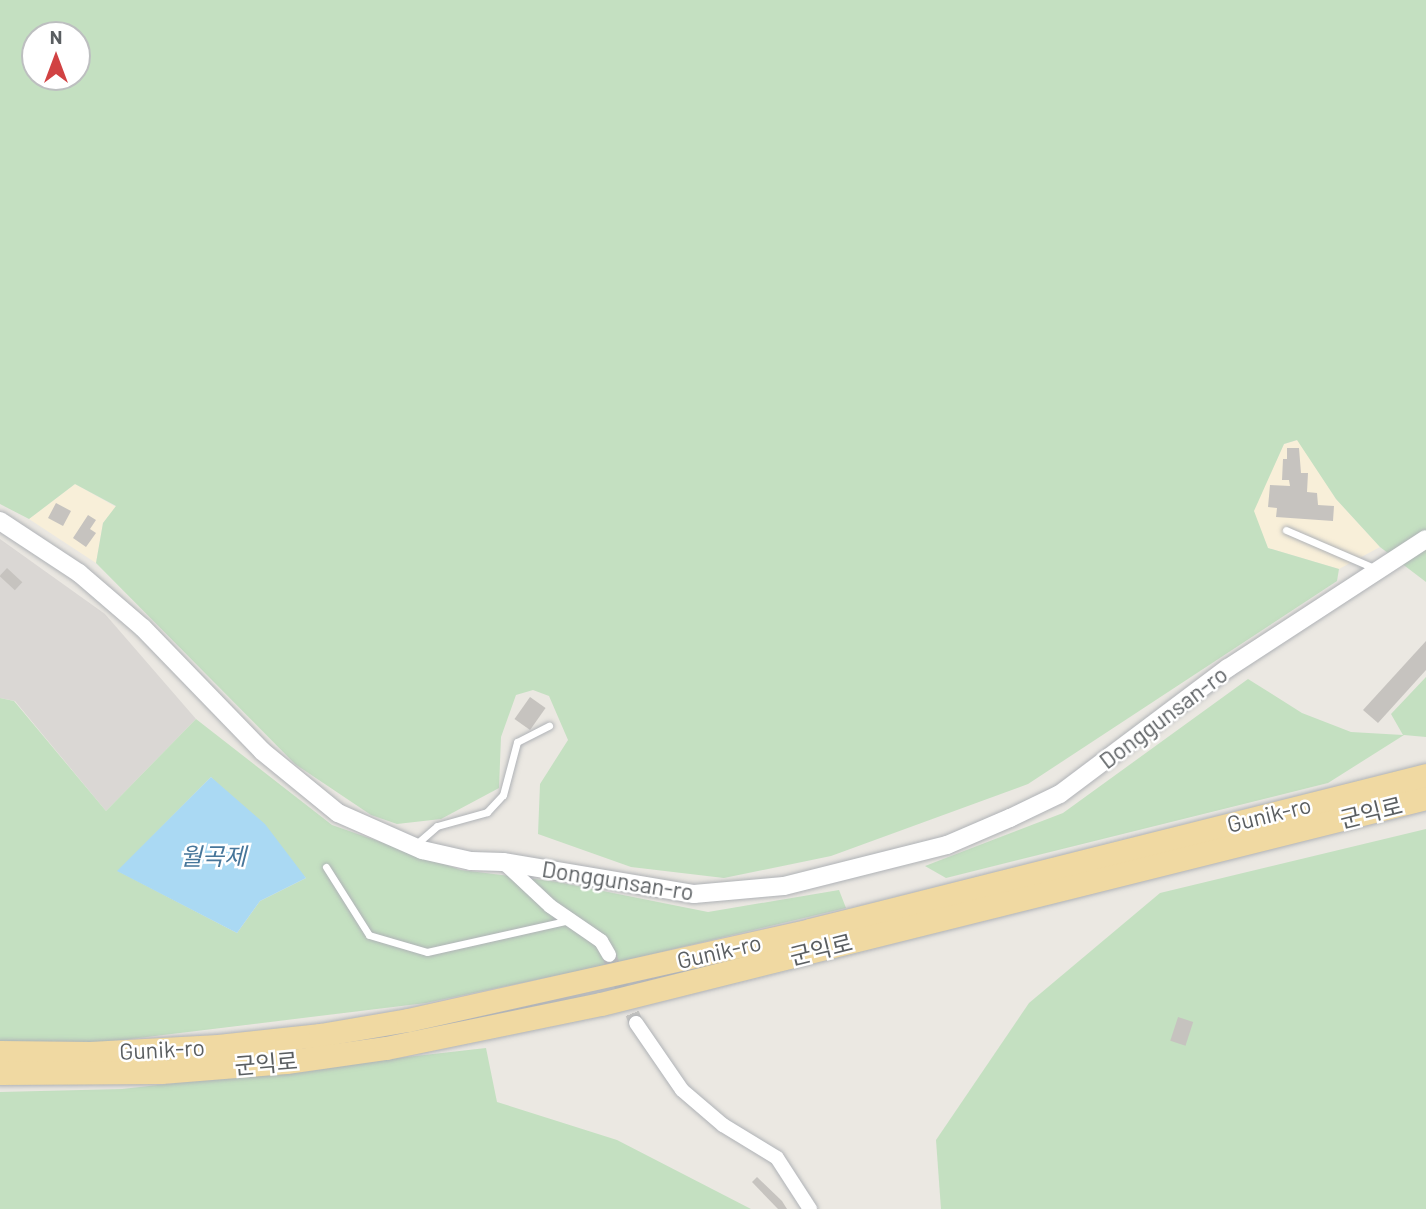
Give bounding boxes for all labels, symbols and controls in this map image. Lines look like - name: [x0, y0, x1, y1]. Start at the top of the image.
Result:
- north arrow: [21, 21, 91, 91]
- text: N: [50, 25, 62, 48]
- street label: Donggunsan-ro: [1093, 660, 1233, 774]
- street label: Gunik-ro: [1224, 790, 1314, 838]
- street label: 군익로: [1337, 791, 1405, 833]
- water label: 월곡제: [180, 842, 246, 870]
- street label: Donggunsan-ro: [540, 854, 696, 906]
- street label: Gunik-ro: [674, 928, 764, 974]
- street label: 군익로: [787, 928, 855, 970]
- street label: Gunik-ro: [119, 1033, 205, 1065]
- street label: 군익로: [233, 1046, 299, 1080]

